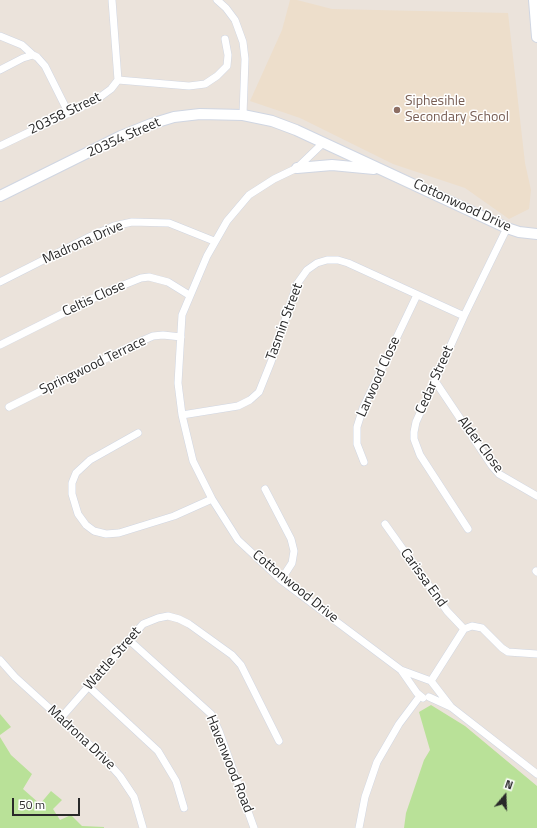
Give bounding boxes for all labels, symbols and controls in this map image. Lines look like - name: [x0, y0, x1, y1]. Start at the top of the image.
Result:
- street label: 20358 Street: [26, 89, 104, 139]
- place label: Siphesihle Secondary School: [405, 94, 509, 126]
- marker: Siphesihle Secondary School: [392, 105, 402, 115]
- street label: 20354 Street: [85, 114, 163, 162]
- street label: Cottonwood Drive: [410, 176, 514, 236]
- street label: Madrona Drive: [40, 218, 126, 268]
- street label: Celtis Close: [60, 277, 128, 321]
- street label: Tasmin Street: [263, 281, 307, 363]
- street label: Springwood Terrace: [37, 333, 149, 399]
- street label: Larwood Close: [354, 334, 404, 420]
- street label: Cedar Street: [412, 343, 458, 417]
- street label: Alder Close: [453, 414, 507, 476]
- street label: Carissa End: [396, 545, 450, 611]
- street label: Cottonwood Drive: [249, 547, 341, 627]
- street label: Wattle Street: [81, 624, 145, 694]
- street label: Madrona Drive: [44, 702, 118, 774]
- street label: Havenwood Road: [202, 713, 256, 815]
- north arrow: [485, 776, 525, 816]
- text: N: [503, 776, 515, 793]
- scale bar: [14, 790, 82, 816]
- text: 50 m: [19, 795, 45, 814]

